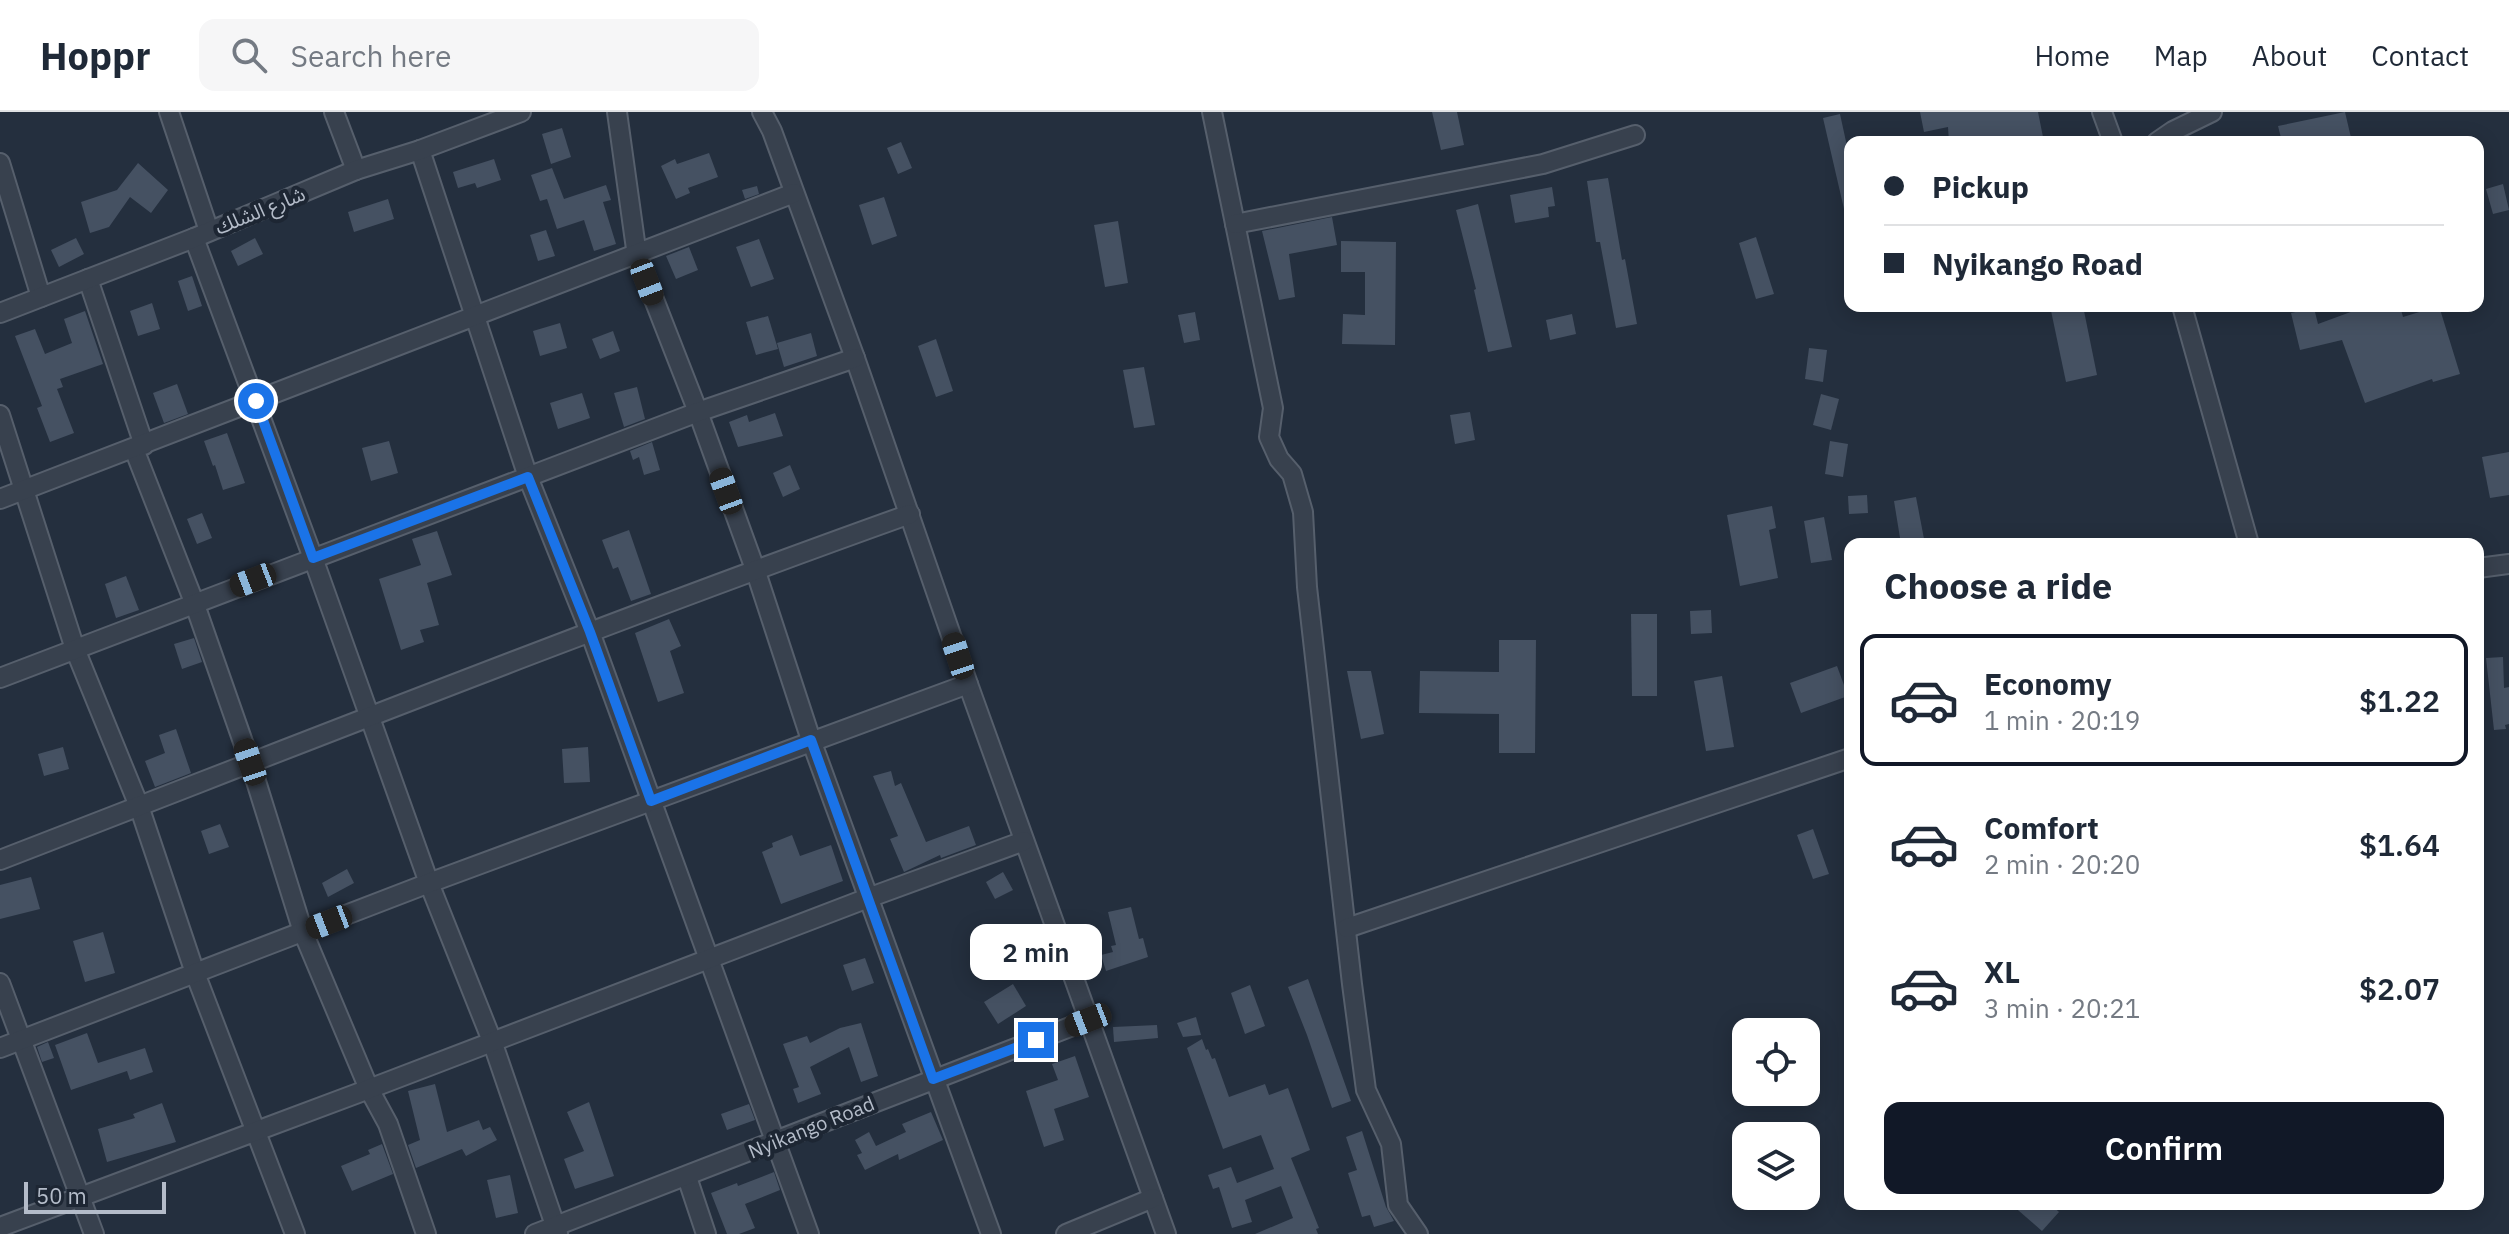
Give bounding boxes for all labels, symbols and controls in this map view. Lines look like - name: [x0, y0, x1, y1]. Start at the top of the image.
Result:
- search box: [199, 19, 759, 91]
- text: Hoppr: [40, 31, 151, 80]
- icon: search: [227, 33, 271, 77]
- text: Search here: [291, 36, 451, 75]
- text: Home: [2034, 37, 2110, 74]
- text: Map: [2154, 37, 2208, 74]
- text: About: [2252, 37, 2327, 74]
- text: Contact: [2371, 37, 2469, 74]
- text: Pickup: [1932, 167, 2029, 206]
- street label: شارع الشلك: [211, 180, 310, 242]
- text: Nyikango Road: [1932, 244, 2143, 283]
- car: [627, 255, 667, 309]
- route start: [238, 383, 274, 419]
- car: [707, 464, 745, 518]
- car: [226, 560, 280, 600]
- text: Choose a ride: [1884, 562, 2112, 609]
- car: [939, 629, 977, 683]
- icon: car: [1888, 664, 1960, 736]
- text: Economy: [1984, 664, 2112, 703]
- text: $1.22: [2359, 681, 2440, 720]
- text: 1 min · 20:19: [1984, 703, 2140, 737]
- car: [231, 735, 269, 789]
- icon: car: [1888, 808, 1960, 880]
- text: Comfort: [1984, 808, 2099, 847]
- text: $1.64: [2359, 825, 2440, 864]
- text: 2 min · 20:20: [1984, 847, 2140, 881]
- car: [302, 902, 356, 942]
- callout: 2 min: [970, 924, 1102, 980]
- text: 2 min: [1002, 935, 1070, 969]
- icon: car: [1888, 952, 1960, 1024]
- text: XL: [1984, 952, 2020, 991]
- text: $2.07: [2359, 969, 2440, 1008]
- text: 3 min · 20:21: [1984, 991, 2140, 1025]
- car: [1061, 1000, 1115, 1040]
- map controls: [1732, 1018, 1820, 1210]
- button: locate: [1732, 1018, 1820, 1106]
- route end: [1018, 1022, 1054, 1058]
- street label: Nyikango Road: [744, 1089, 878, 1165]
- button: Confirm: [1884, 1102, 2444, 1194]
- button: layers: [1732, 1122, 1820, 1210]
- scale bar: [24, 1178, 166, 1214]
- text: 50 m: [36, 1181, 87, 1210]

